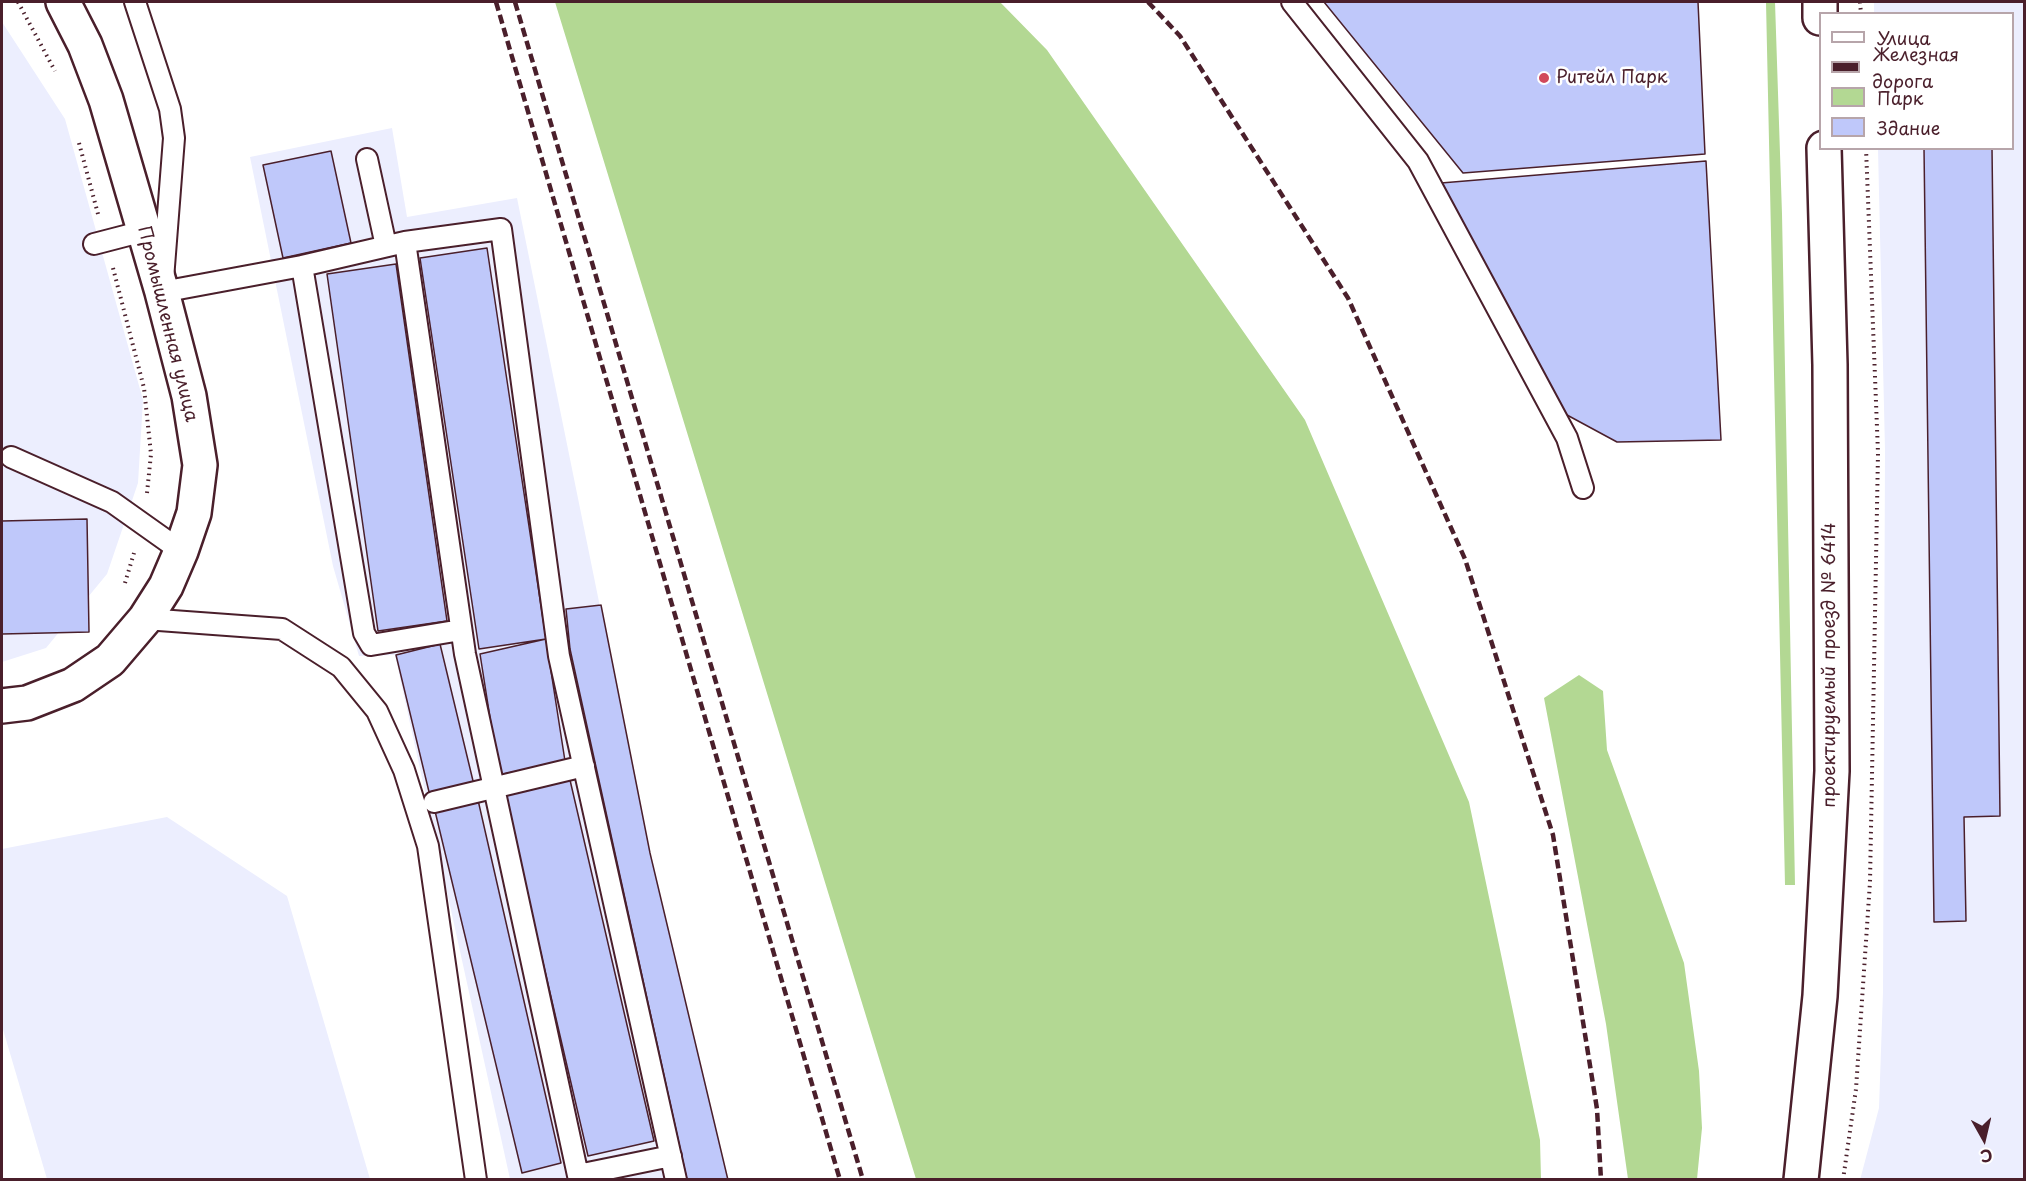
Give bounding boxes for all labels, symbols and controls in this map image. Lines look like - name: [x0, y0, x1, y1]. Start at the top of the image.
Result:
- legend: [1819, 12, 2014, 150]
- text: Улица: [1877, 24, 1931, 51]
- text: Железная дорога: [1872, 40, 1959, 94]
- place label: Ритейл Парк: [1556, 67, 1667, 89]
- marker: Ритейл Парк: [1537, 71, 1551, 85]
- text: Парк: [1877, 84, 1923, 111]
- text: Здание: [1877, 114, 1940, 141]
- street label: Промышленная улица: [132, 224, 202, 424]
- street label: проектируемый проезд № 6414: [1819, 522, 1841, 808]
- north arrow: [1954, 1109, 2014, 1169]
- text: С: [1979, 1144, 1994, 1170]

